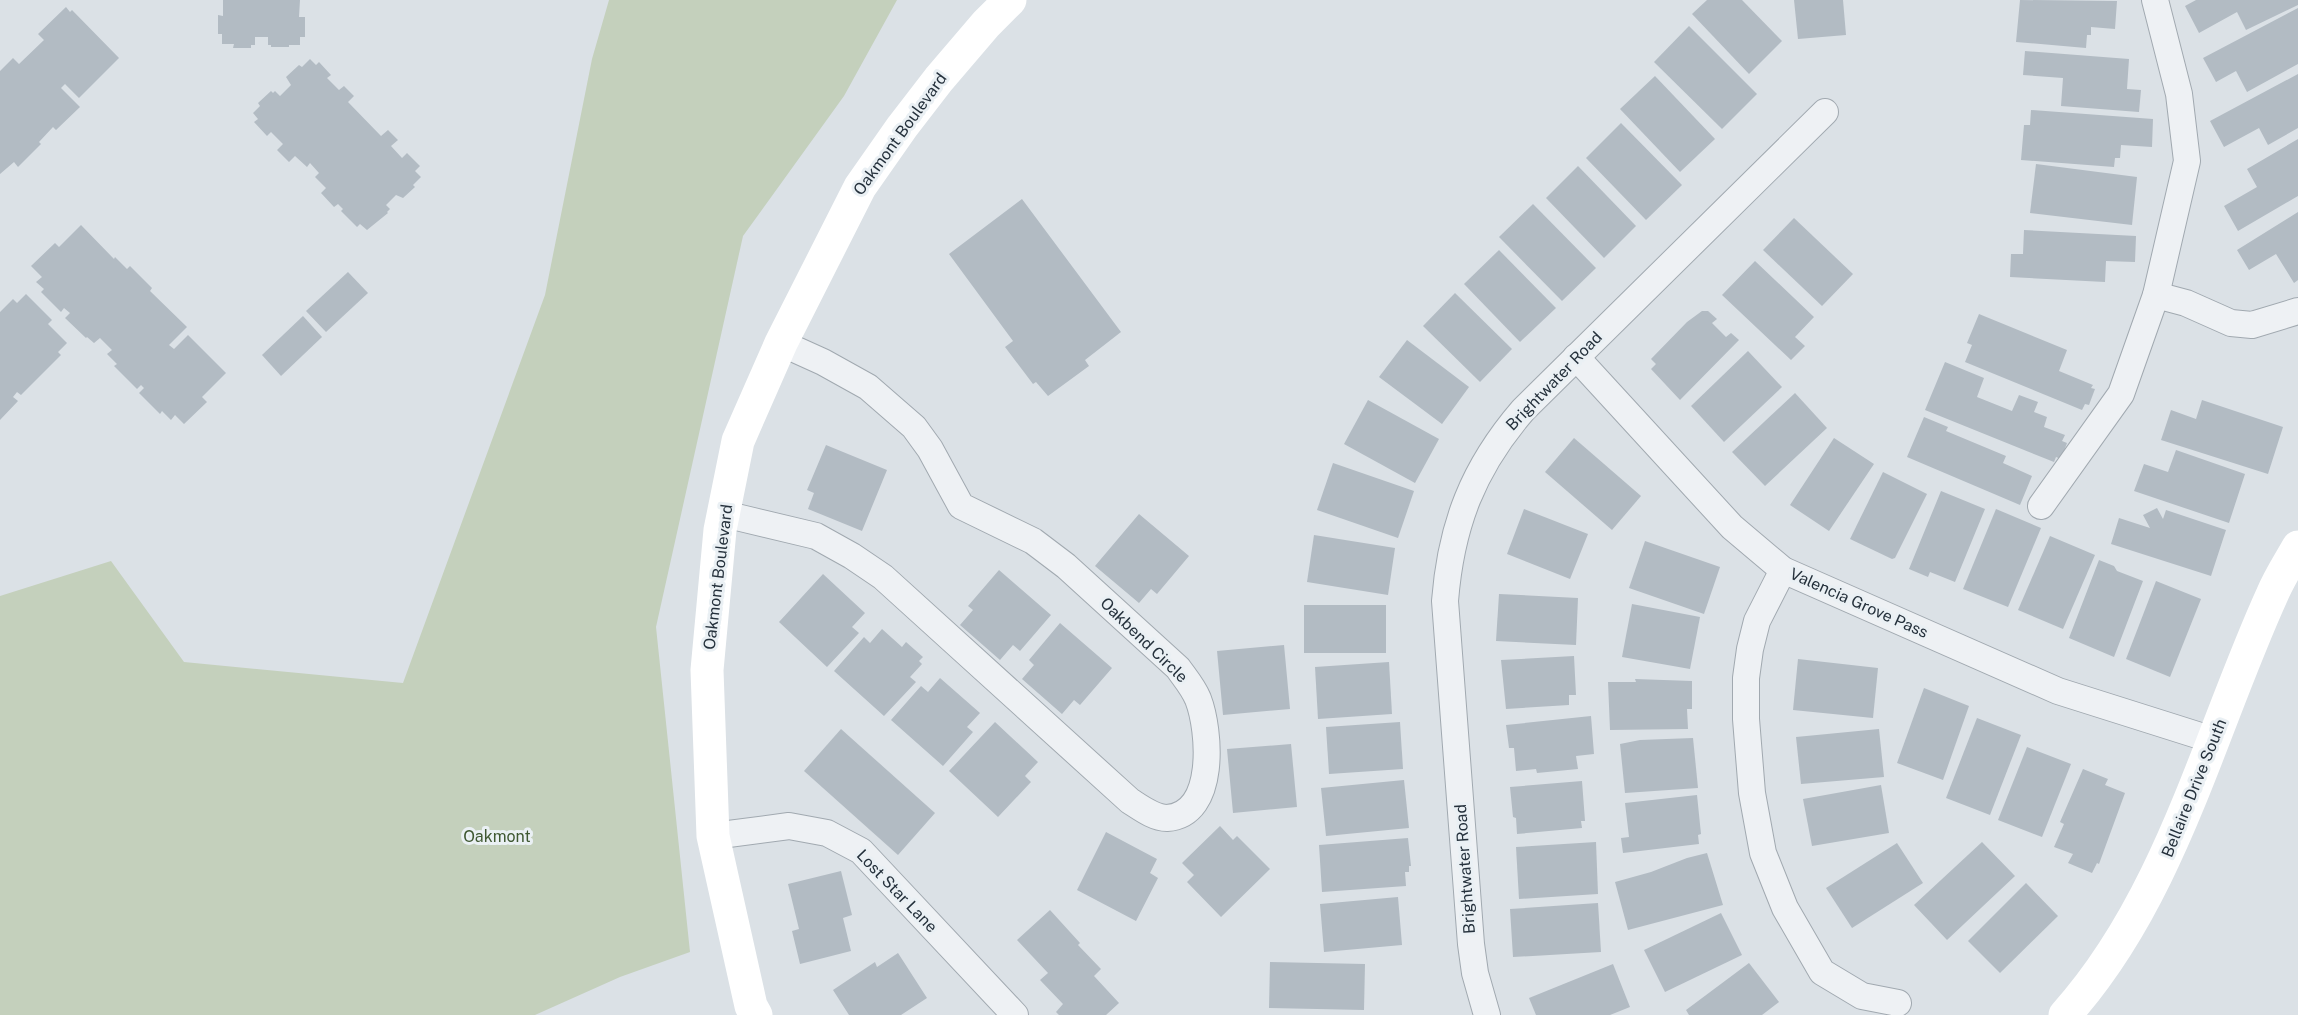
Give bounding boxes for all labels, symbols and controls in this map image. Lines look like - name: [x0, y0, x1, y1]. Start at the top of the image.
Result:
- street label: Oakmont Boulevard: [849, 69, 951, 199]
- street label: Brightwater Road: [1502, 328, 1606, 434]
- street label: Oakmont Boulevard: [700, 503, 736, 651]
- street label: Valencia Grove Pass: [1787, 564, 1931, 642]
- street label: Oakbend Circle: [1096, 594, 1192, 686]
- street label: Bellaire Drive South: [2158, 716, 2230, 860]
- street label: Brightwater Road: [1451, 804, 1479, 934]
- park label: Oakmont: [463, 827, 531, 846]
- street label: Lost Star Lane: [853, 846, 941, 936]

